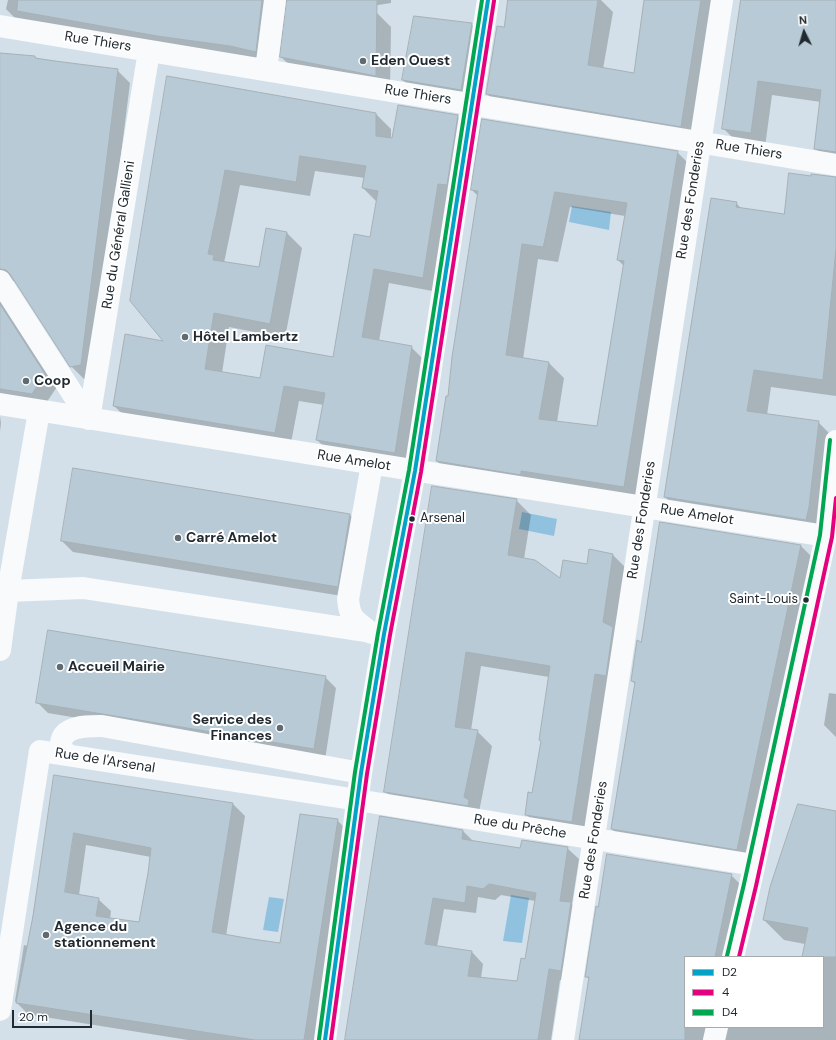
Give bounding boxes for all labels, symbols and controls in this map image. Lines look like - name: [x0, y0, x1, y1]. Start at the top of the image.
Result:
- north arrow: [784, 12, 824, 52]
- text: N: [798, 13, 808, 27]
- street label: Rue Thiers: [63, 28, 133, 56]
- place label: Eden Ouest: [371, 53, 450, 69]
- marker: Eden Ouest: [358, 56, 368, 66]
- street label: Rue Thiers: [383, 81, 453, 109]
- street label: Rue Thiers: [714, 136, 784, 164]
- street label: Rue des Fonderies: [673, 140, 709, 260]
- street label: Rue du Général Gallieni: [99, 160, 139, 310]
- place label: Hôtel Lambertz: [193, 329, 298, 345]
- marker: Hôtel Lambertz: [180, 332, 190, 342]
- place label: Coop: [34, 373, 71, 389]
- marker: Coop: [21, 376, 31, 386]
- street label: Rue Amelot: [316, 447, 392, 475]
- street label: Rue des Fonderies: [624, 460, 660, 580]
- street label: Rue Amelot: [659, 501, 735, 529]
- place label: Arsenal: [420, 511, 465, 527]
- marker: Arsenal: [407, 514, 417, 524]
- place label: Carré Amelot: [186, 530, 277, 546]
- marker: Carré Amelot: [173, 533, 183, 543]
- place label: Saint-Louis: [729, 592, 798, 608]
- marker: Saint-Louis: [801, 595, 811, 605]
- place label: Accueil Mairie: [68, 659, 165, 675]
- marker: Accueil Mairie: [55, 662, 65, 672]
- place label: Service des Finances: [192, 712, 272, 744]
- marker: Service des Finances: [275, 723, 285, 733]
- street label: Rue de l'Arsenal: [54, 745, 156, 777]
- street label: Rue des Fonderies: [576, 780, 612, 900]
- street label: Rue du Prêche: [472, 811, 568, 843]
- place label: Agence du stationnement: [54, 919, 156, 952]
- marker: Agence du stationnement: [41, 930, 51, 940]
- legend: [684, 956, 824, 1028]
- text: D2: [722, 964, 737, 980]
- text: 4: [722, 984, 729, 1000]
- scale bar: [14, 1002, 94, 1028]
- text: D4: [722, 1004, 738, 1020]
- text: 20 m: [19, 1009, 48, 1025]

